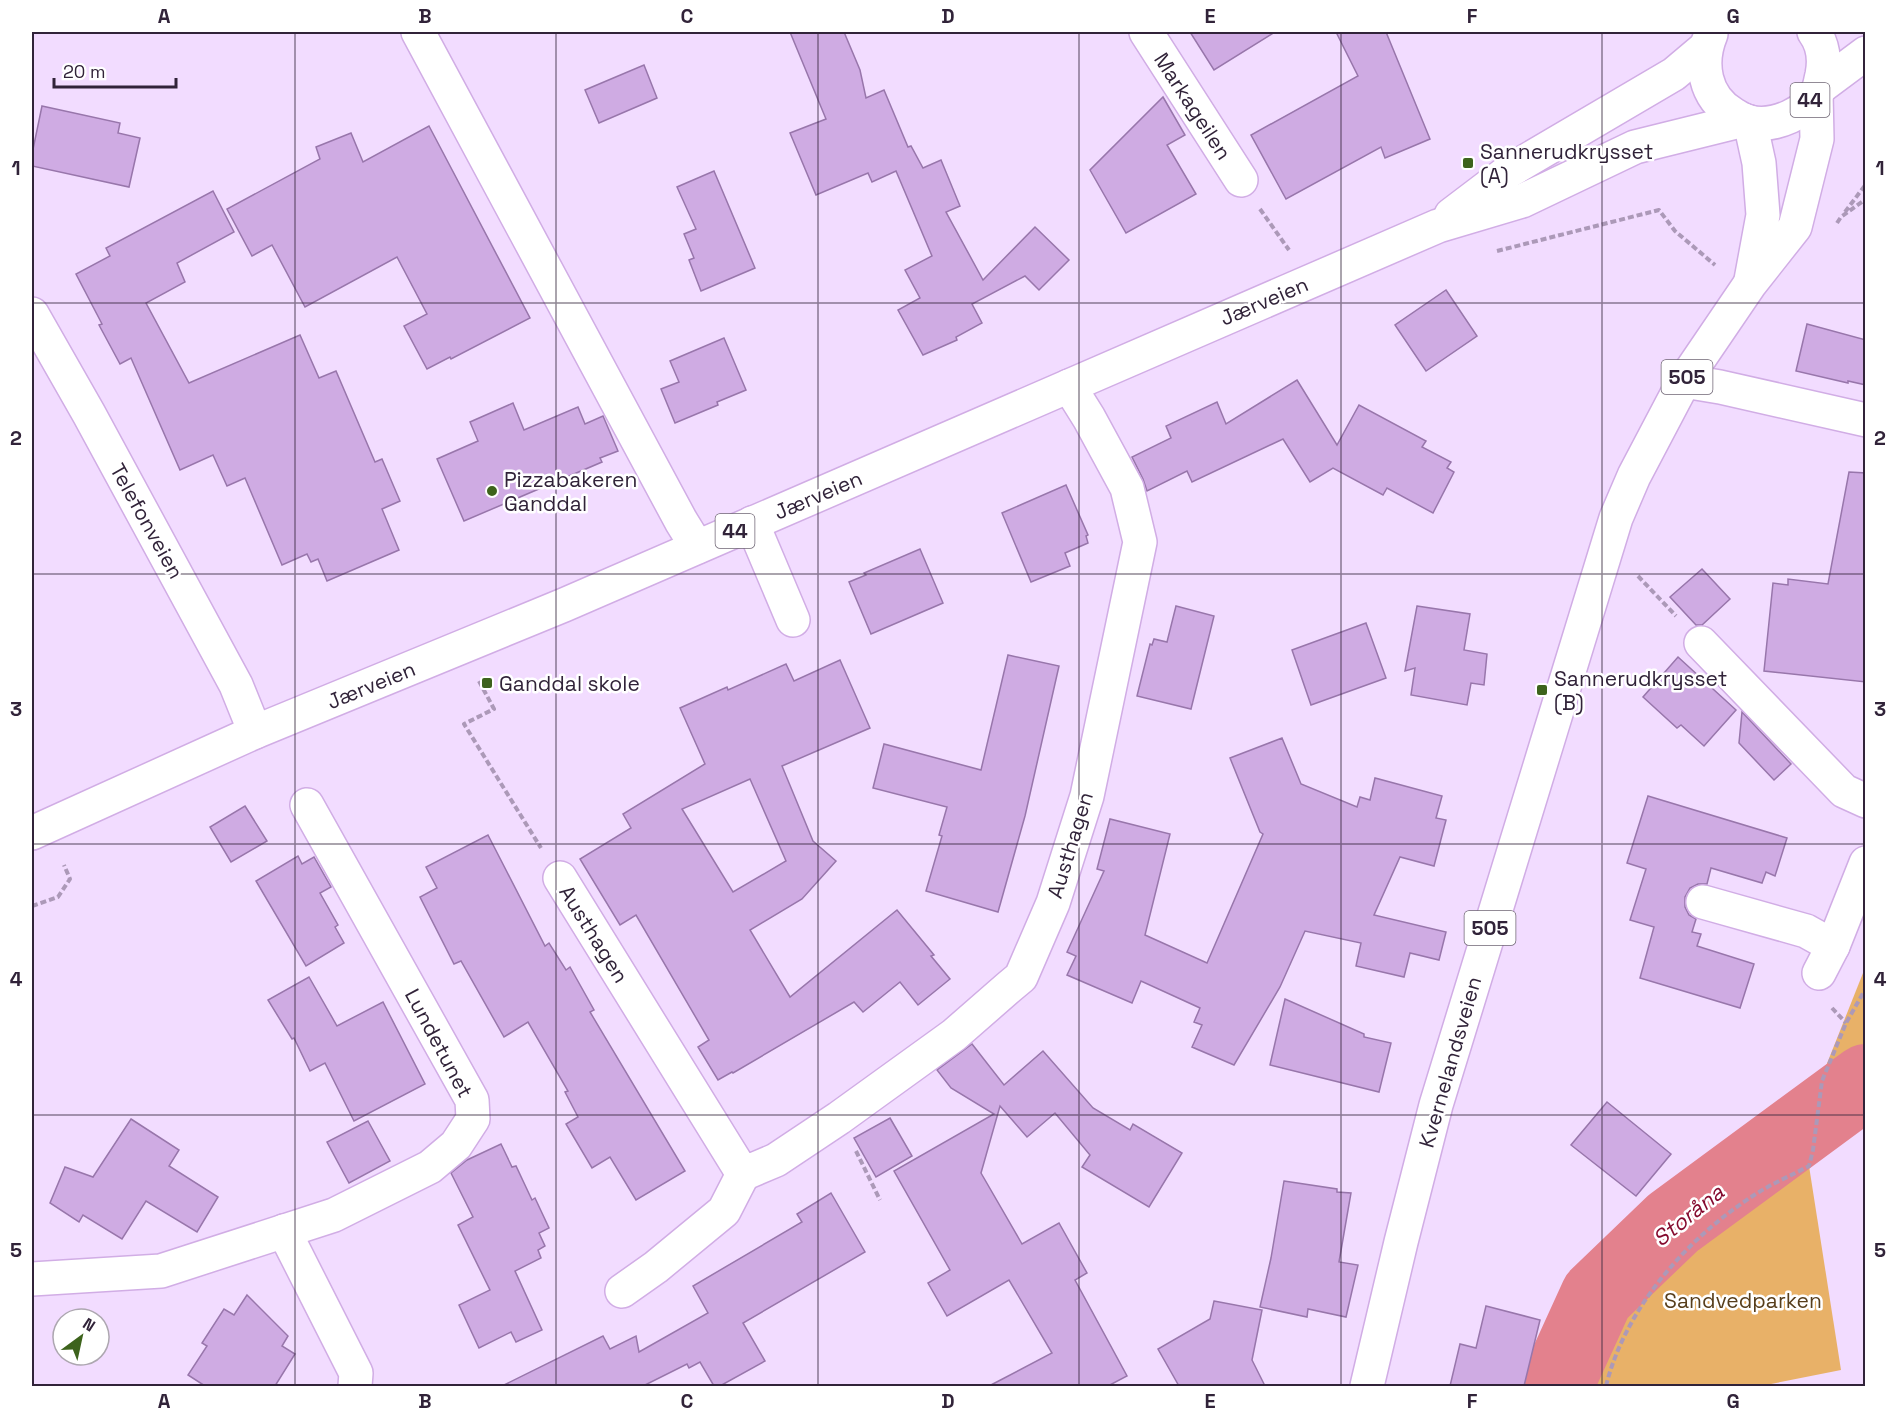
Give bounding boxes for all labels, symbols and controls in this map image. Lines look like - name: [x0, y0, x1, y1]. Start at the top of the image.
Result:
- text: A: [158, 3, 171, 29]
- text: B: [418, 3, 432, 29]
- text: C: [681, 3, 694, 29]
- text: D: [941, 3, 955, 29]
- text: E: [1204, 3, 1216, 29]
- text: F: [1467, 3, 1478, 29]
- text: G: [1726, 3, 1740, 29]
- street label: Markageilen: [1148, 47, 1238, 165]
- scale bar: [54, 51, 176, 89]
- text: 20 m: [63, 60, 106, 83]
- road number: 44: [1790, 83, 1830, 117]
- place label: Sannerudkrysset (A): [1480, 138, 1653, 189]
- text: 1: [11, 155, 21, 181]
- text: 1: [1875, 155, 1885, 181]
- marker: Sannerudkrysset (A): [1461, 156, 1475, 170]
- street label: Jærveien: [1216, 270, 1312, 332]
- road number: 505: [1662, 360, 1712, 394]
- text: 2: [10, 425, 22, 451]
- text: 2: [1874, 425, 1886, 451]
- street label: Telefonveien: [104, 459, 190, 583]
- street label: Jærveien: [770, 464, 866, 526]
- place label: Pizzabakeren Ganddal: [504, 466, 637, 517]
- marker: Pizzabakeren Ganddal: [485, 484, 499, 498]
- road number: 44: [716, 514, 754, 548]
- street label: Jærveien: [323, 655, 419, 715]
- place label: Sannerudkrysset (B): [1554, 665, 1727, 716]
- place label: Ganddal skole: [499, 670, 640, 697]
- marker: Ganddal skole: [480, 676, 494, 690]
- marker: Sannerudkrysset (B): [1535, 683, 1549, 697]
- text: 3: [10, 696, 22, 722]
- text: 3: [1874, 696, 1886, 722]
- street label: Austhagen: [1041, 788, 1099, 902]
- street label: Austhagen: [553, 880, 635, 988]
- road number: 505: [1464, 911, 1516, 945]
- text: 4: [10, 966, 23, 992]
- text: 4: [1874, 966, 1887, 992]
- street label: Kvernelandsveien: [1413, 973, 1487, 1151]
- street label: Lundetunet: [399, 984, 479, 1102]
- water label: Storåna: [1647, 1178, 1730, 1252]
- text: 5: [10, 1237, 22, 1263]
- text: 5: [1874, 1237, 1886, 1263]
- park label: Sandvedparken: [1664, 1287, 1822, 1314]
- north arrow: [51, 1307, 111, 1367]
- text: N: [79, 1313, 99, 1337]
- text: A: [158, 1388, 171, 1414]
- text: B: [418, 1388, 432, 1414]
- text: C: [681, 1388, 694, 1414]
- text: D: [941, 1388, 955, 1414]
- text: E: [1204, 1388, 1216, 1414]
- text: F: [1467, 1388, 1478, 1414]
- text: G: [1726, 1388, 1740, 1414]

